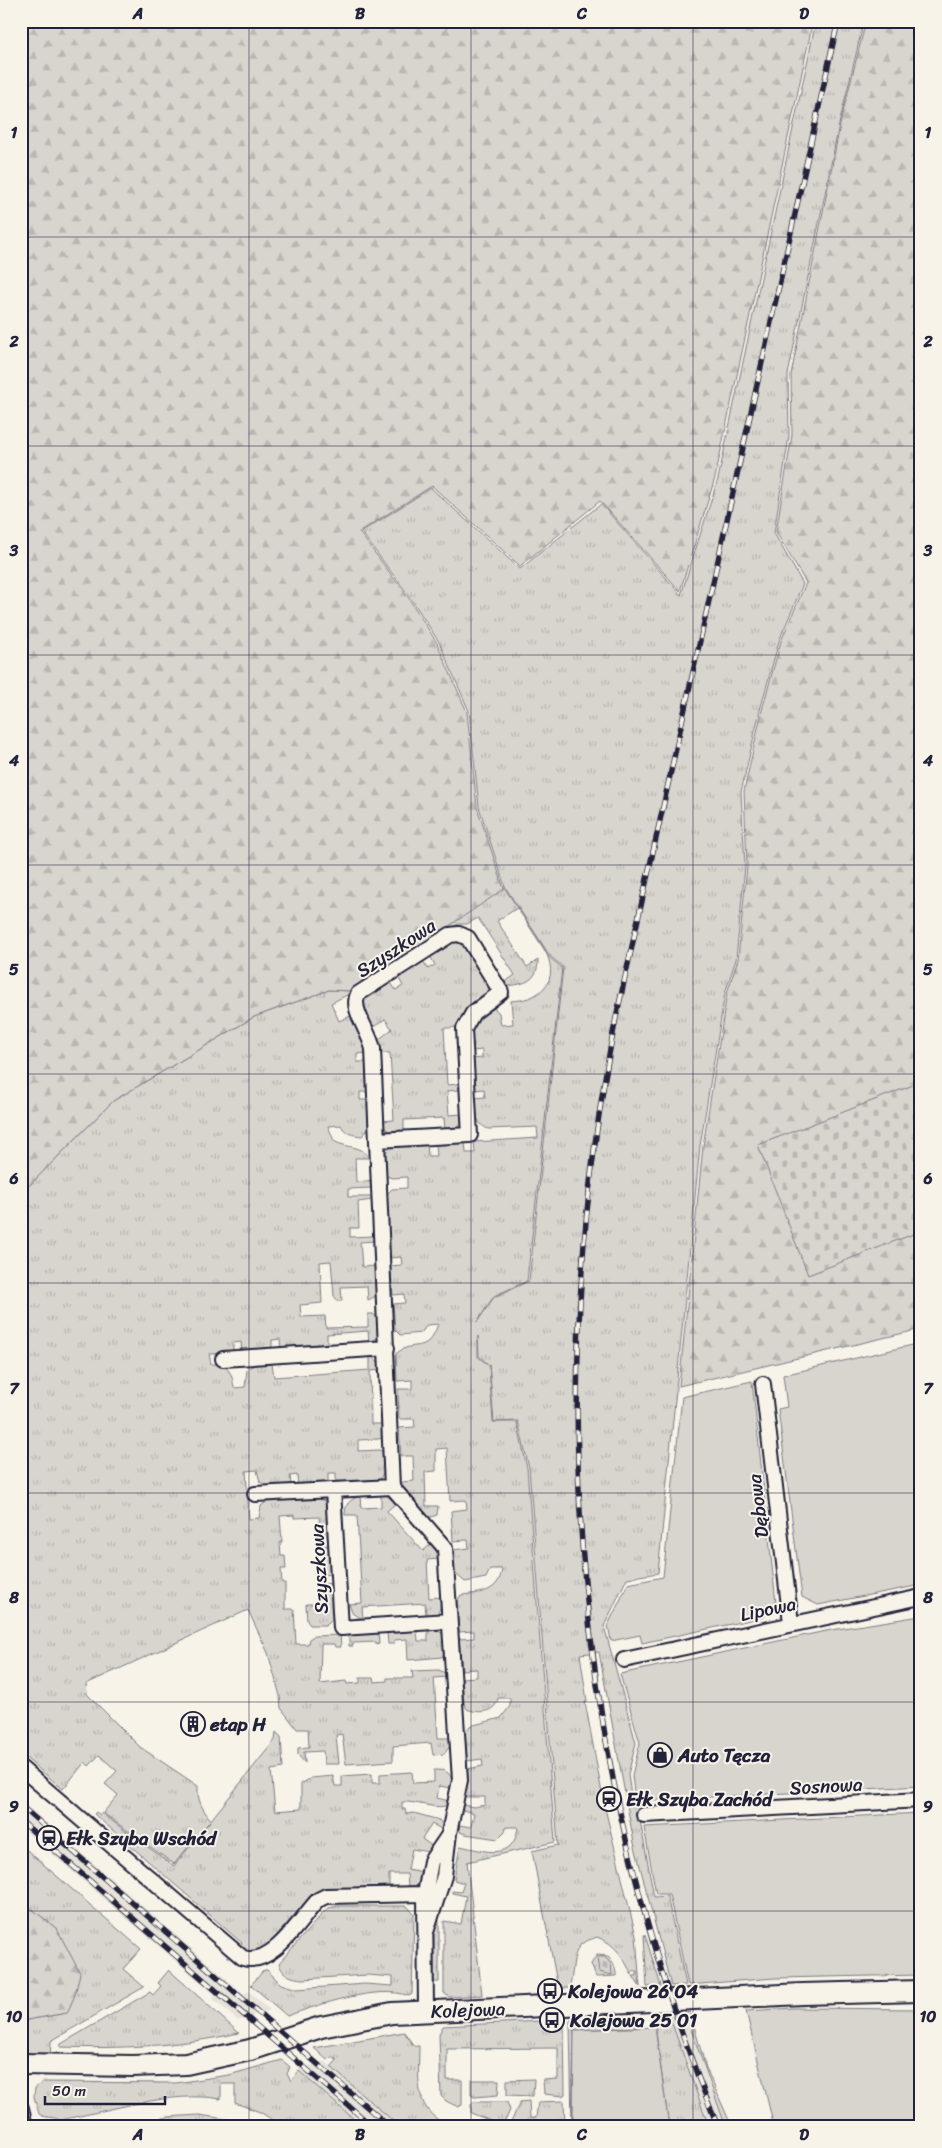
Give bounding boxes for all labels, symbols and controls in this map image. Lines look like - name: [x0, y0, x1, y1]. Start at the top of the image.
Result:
- text: A: [132, 0, 143, 28]
- text: B: [355, 0, 366, 28]
- text: C: [576, 0, 588, 28]
- text: D: [799, 0, 809, 28]
- text: 1: [11, 118, 18, 147]
- text: 1: [925, 118, 932, 147]
- text: 2: [8, 327, 19, 356]
- text: 2: [922, 327, 933, 356]
- text: 3: [9, 536, 19, 565]
- text: 3: [923, 536, 933, 565]
- text: 4: [8, 746, 19, 775]
- text: 4: [922, 746, 933, 775]
- street label: Szyszkowa: [349, 909, 443, 986]
- text: 5: [9, 955, 19, 984]
- text: 5: [923, 955, 933, 984]
- text: 6: [8, 1164, 19, 1193]
- text: 6: [922, 1164, 933, 1193]
- text: 7: [9, 1374, 20, 1403]
- text: 7: [923, 1374, 934, 1403]
- street label: Dębowa: [738, 1472, 778, 1540]
- street label: Szyszkowa: [300, 1523, 338, 1615]
- text: 8: [8, 1583, 19, 1612]
- text: 8: [922, 1583, 933, 1612]
- street label: Lipowa: [737, 1587, 799, 1631]
- place label: etap H: [209, 1708, 267, 1741]
- building icon: etap H: [180, 1711, 206, 1737]
- place label: Auto Tęcza: [677, 1739, 771, 1772]
- shop icon: Auto Tęcza: [647, 1742, 673, 1768]
- street label: Sosnowa: [789, 1768, 864, 1804]
- place label: Ełk Szyba Zachód: [626, 1783, 774, 1816]
- station icon: Ełk Szyba Zachód: [596, 1786, 622, 1812]
- text: 9: [9, 1792, 19, 1821]
- text: 9: [923, 1792, 933, 1821]
- place label: Ełk Szyba Wschód: [66, 1822, 218, 1855]
- station icon: Ełk Szyba Wschód: [36, 1825, 62, 1851]
- place label: Kolejowa 26 04: [567, 1975, 698, 2008]
- bus stop icon: Kolejowa 26 04: [537, 1978, 563, 2004]
- street label: Kolejowa: [430, 1992, 506, 2028]
- text: 10: [6, 2002, 22, 2031]
- text: 10: [920, 2002, 936, 2031]
- place label: Kolejowa 25 01: [569, 2004, 697, 2037]
- bus stop icon: Kolejowa 25 01: [539, 2007, 565, 2033]
- scale bar: [45, 2073, 165, 2105]
- text: 50 m: [52, 2078, 87, 2104]
- text: A: [132, 2120, 143, 2148]
- text: B: [355, 2120, 366, 2148]
- text: C: [576, 2120, 588, 2148]
- text: D: [799, 2120, 809, 2148]

